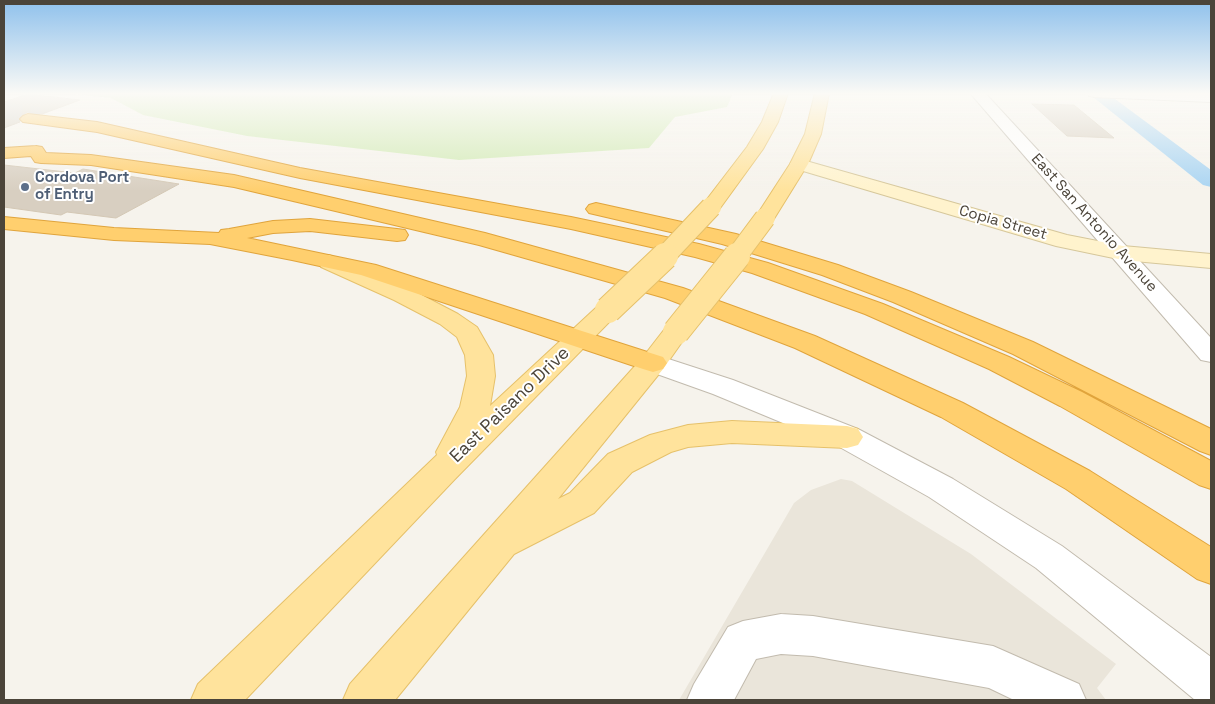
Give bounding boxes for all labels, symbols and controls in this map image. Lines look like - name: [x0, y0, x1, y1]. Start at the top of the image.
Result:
- street label: East San Antonio Avenue: [1027, 150, 1161, 296]
- place label: Cordova Port of Entry: [35, 169, 129, 204]
- marker: Cordova Port of Entry: [19, 181, 31, 193]
- street label: Copia Street: [957, 202, 1049, 244]
- street label: East Paisano Drive: [446, 342, 574, 468]

